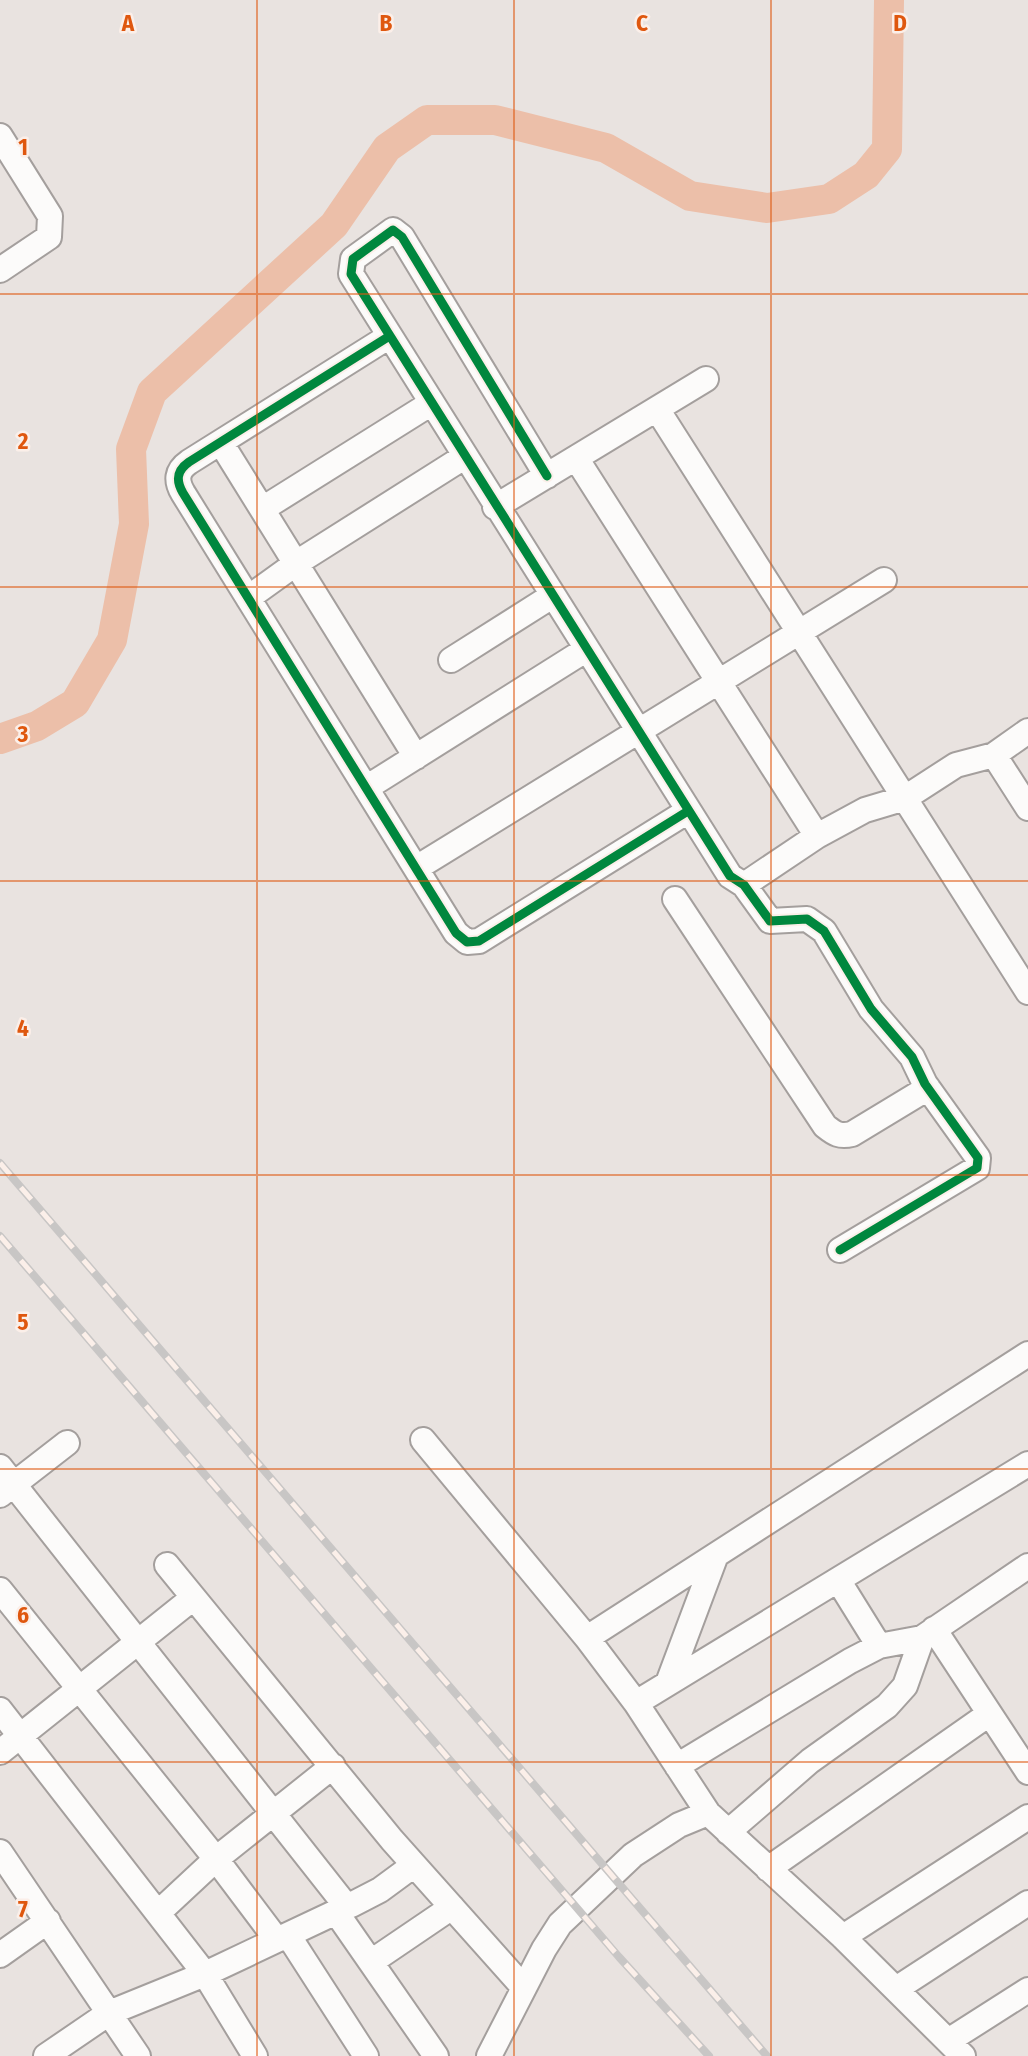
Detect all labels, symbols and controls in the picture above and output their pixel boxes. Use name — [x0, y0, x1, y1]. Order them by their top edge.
text: A — [121, 9, 135, 37]
text: B — [380, 9, 393, 37]
text: C — [636, 9, 648, 37]
text: D — [893, 9, 907, 37]
text: 1 — [18, 133, 28, 161]
text: 2 — [17, 427, 29, 455]
text: 3 — [17, 720, 29, 748]
text: 4 — [17, 1014, 29, 1042]
text: 5 — [17, 1308, 29, 1336]
text: 6 — [17, 1601, 29, 1629]
text: 7 — [18, 1895, 28, 1923]

